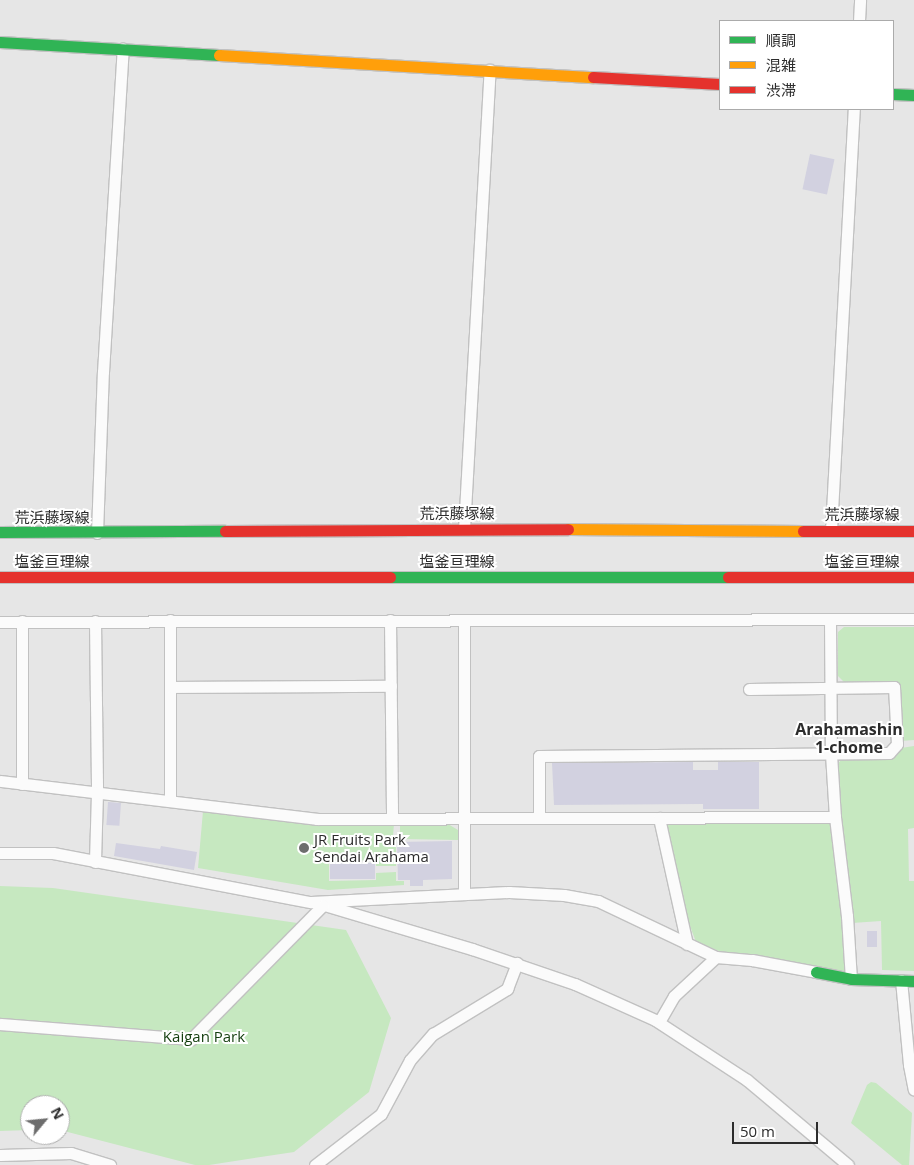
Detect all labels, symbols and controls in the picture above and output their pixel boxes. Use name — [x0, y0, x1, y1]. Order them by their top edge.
legend — [719, 20, 894, 110]
text: 順調 — [766, 30, 796, 50]
text: 混雑 — [766, 55, 796, 75]
text: 渋滞 — [766, 80, 796, 100]
street label: 荒浜藤塚線 — [420, 505, 494, 523]
street label: 荒浜藤塚線 — [825, 506, 899, 524]
street label: 荒浜藤塚線 — [15, 509, 89, 527]
street label: 塩釜亘理線 — [15, 553, 89, 571]
street label: 塩釜亘理線 — [420, 553, 494, 571]
street label: 塩釜亘理線 — [825, 553, 899, 571]
district label: Arahamashin 1-chome — [795, 719, 903, 757]
place label: JR Fruits Park Sendai Arahama — [314, 830, 429, 865]
marker: JR Fruits Park Sendai Arahama — [298, 842, 310, 854]
park label: Kaigan Park — [163, 1028, 245, 1046]
north arrow — [20, 1095, 70, 1145]
text: N — [47, 1104, 69, 1123]
scale bar — [734, 1112, 820, 1144]
text: 50 m — [740, 1121, 775, 1141]

